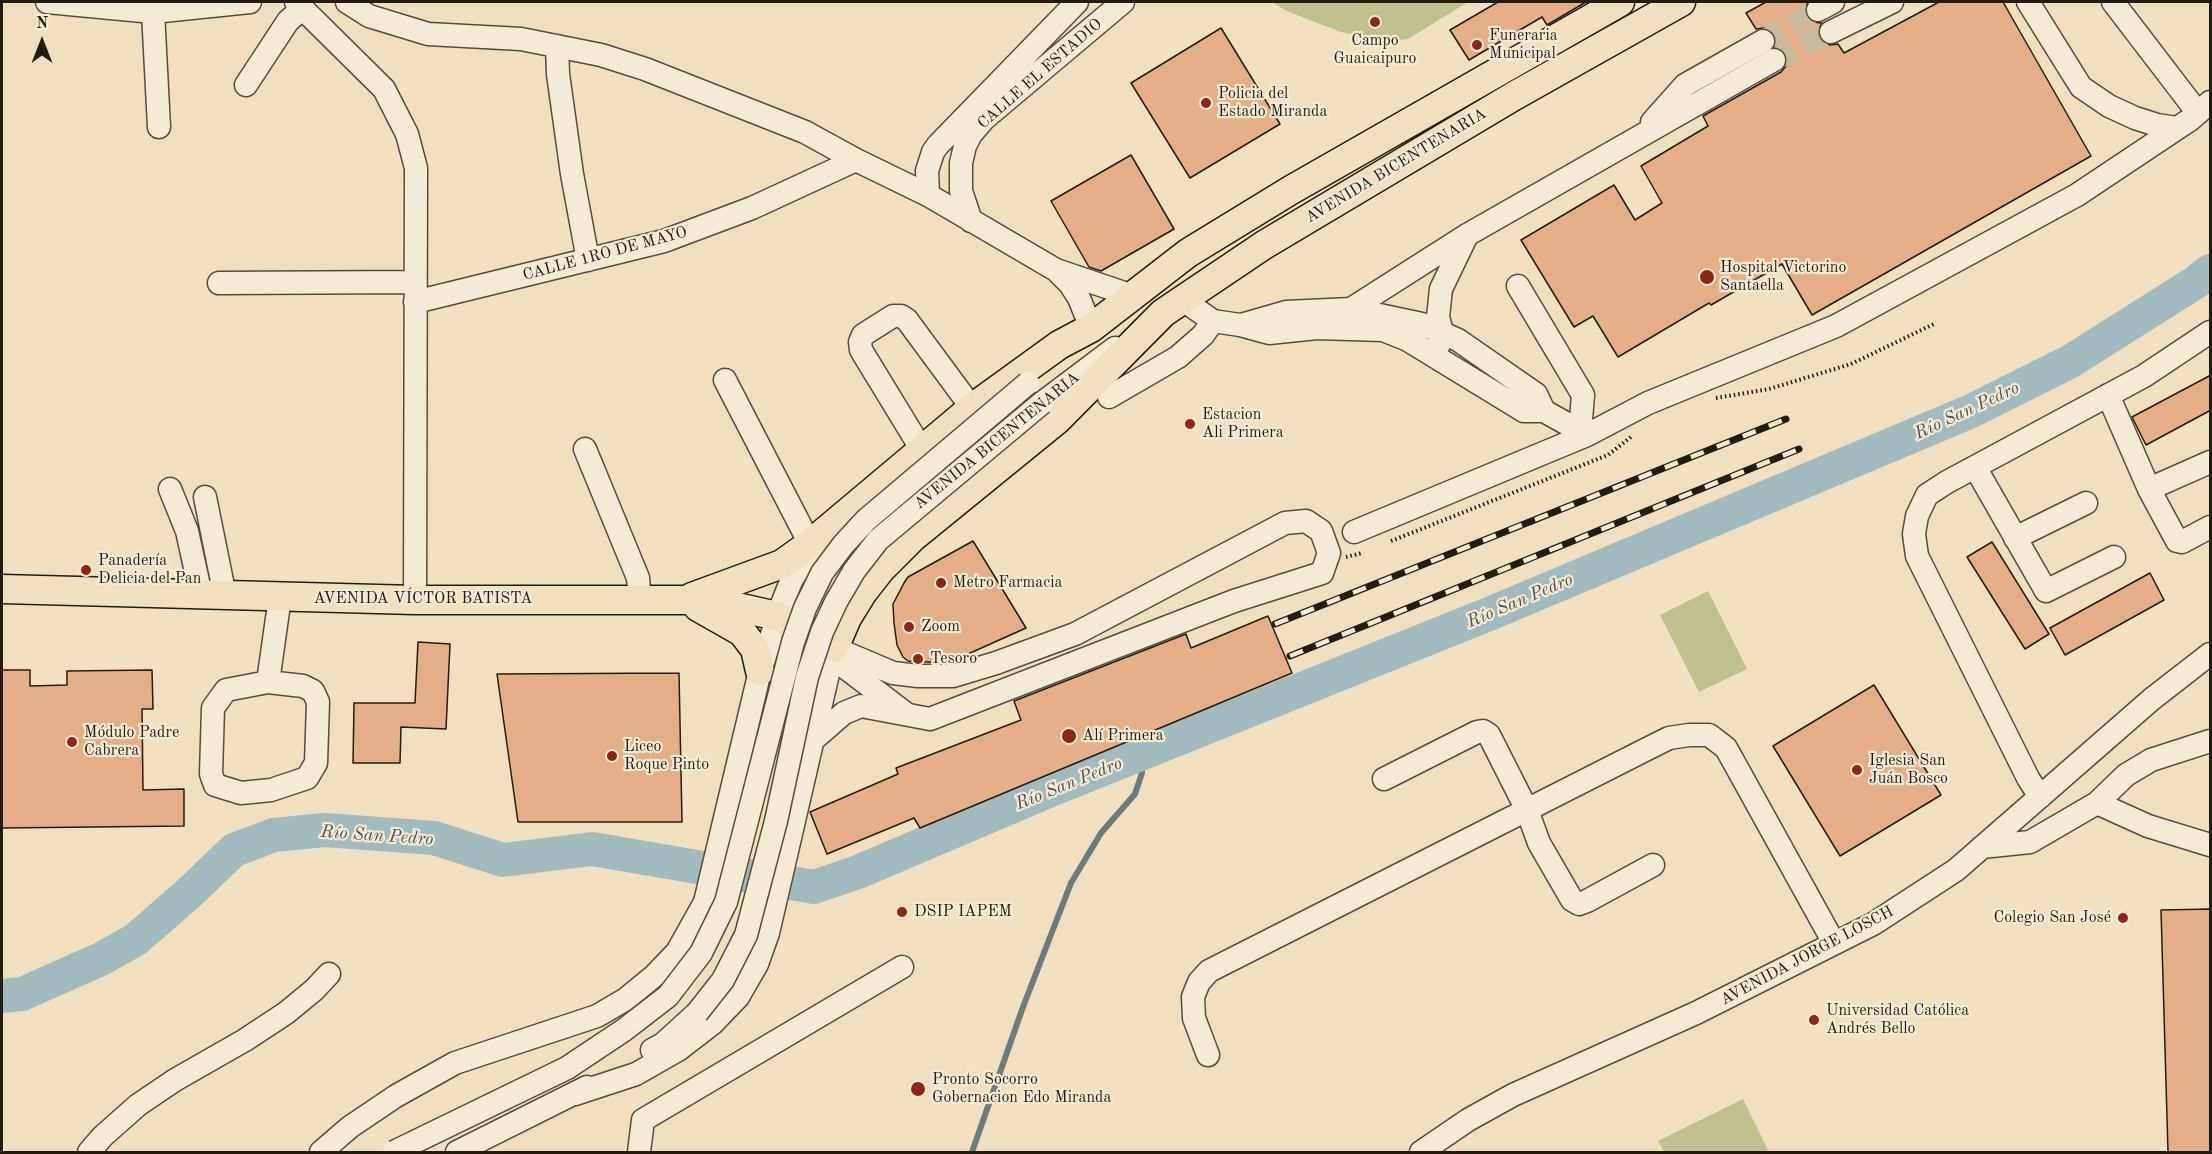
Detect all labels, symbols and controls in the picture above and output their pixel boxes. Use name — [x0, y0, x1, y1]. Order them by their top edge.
north arrow — [12, 12, 72, 72]
street label: CALLE EL ESTADIO — [974, 15, 1106, 133]
marker: Campo Guaicaipuro — [1368, 15, 1382, 29]
text: N — [36, 16, 48, 32]
place label: Funeraria Municipal — [1489, 26, 1558, 64]
place label: Campo Guaicaipuro — [1334, 31, 1416, 69]
marker: Funeraria Municipal — [1470, 38, 1484, 52]
place label: Policia del Estado Miranda — [1218, 84, 1327, 122]
marker: Policia del Estado Miranda — [1199, 96, 1213, 110]
street label: AVENIDA BICENTENARIA — [1302, 104, 1490, 228]
street label: CALLE 1RO DE MAYO — [521, 223, 689, 285]
place label: Hospital Victorino Santaella — [1720, 258, 1846, 296]
marker: Hospital Victorino Santaella — [1698, 268, 1716, 286]
street label: AVENIDA BICENTENARIA — [910, 368, 1084, 514]
water label: Río San Pedro — [1911, 377, 2023, 445]
place label: Estacion Ali Primera — [1202, 405, 1284, 443]
marker: Estacion Ali Primera — [1183, 417, 1197, 431]
place label: Panadería Delicia del Pan — [98, 551, 201, 589]
marker: Panadería Delicia del Pan — [79, 563, 93, 577]
water label: Río San Pedro — [1464, 569, 1576, 633]
place label: Metro Farmacia — [953, 573, 1062, 593]
marker: Metro Farmacia — [934, 576, 948, 590]
street label: AVENIDA VÍCTOR BATISTA — [314, 589, 532, 609]
place label: Zoom — [921, 617, 960, 637]
marker: Zoom — [902, 620, 916, 634]
place label: Tesoro — [930, 649, 977, 669]
marker: Tesoro — [911, 652, 925, 666]
place label: Módulo Padre Cabrera — [84, 723, 179, 761]
place label: Alí Primera — [1082, 726, 1164, 746]
marker: Alí Primera — [1060, 727, 1078, 745]
marker: Módulo Padre Cabrera — [65, 735, 79, 749]
place label: Liceo Roque Pinto — [624, 737, 709, 775]
marker: Liceo Roque Pinto — [605, 749, 619, 763]
place label: Iglesia San Juán Bosco — [1869, 751, 1948, 789]
water label: Río San Pedro — [1012, 753, 1126, 815]
marker: Iglesia San Juán Bosco — [1850, 763, 1864, 777]
water label: Río San Pedro — [320, 821, 434, 851]
place label: DSIP IAPEM — [914, 902, 1012, 922]
street label: AVENIDA JORGE LOSCH — [1717, 902, 1897, 1010]
marker: DSIP IAPEM — [895, 905, 909, 919]
place label: Colegio San José — [1993, 908, 2111, 928]
marker: Colegio San José — [2116, 911, 2130, 925]
place label: Universidad Católica Andrés Bello — [1826, 1001, 1969, 1039]
marker: Universidad Católica Andrés Bello — [1807, 1013, 1821, 1027]
place label: Pronto Socorro Gobernacion Edo Miranda — [932, 1070, 1111, 1108]
marker: Pronto Socorro Gobernacion Edo Miranda — [909, 1080, 927, 1098]

